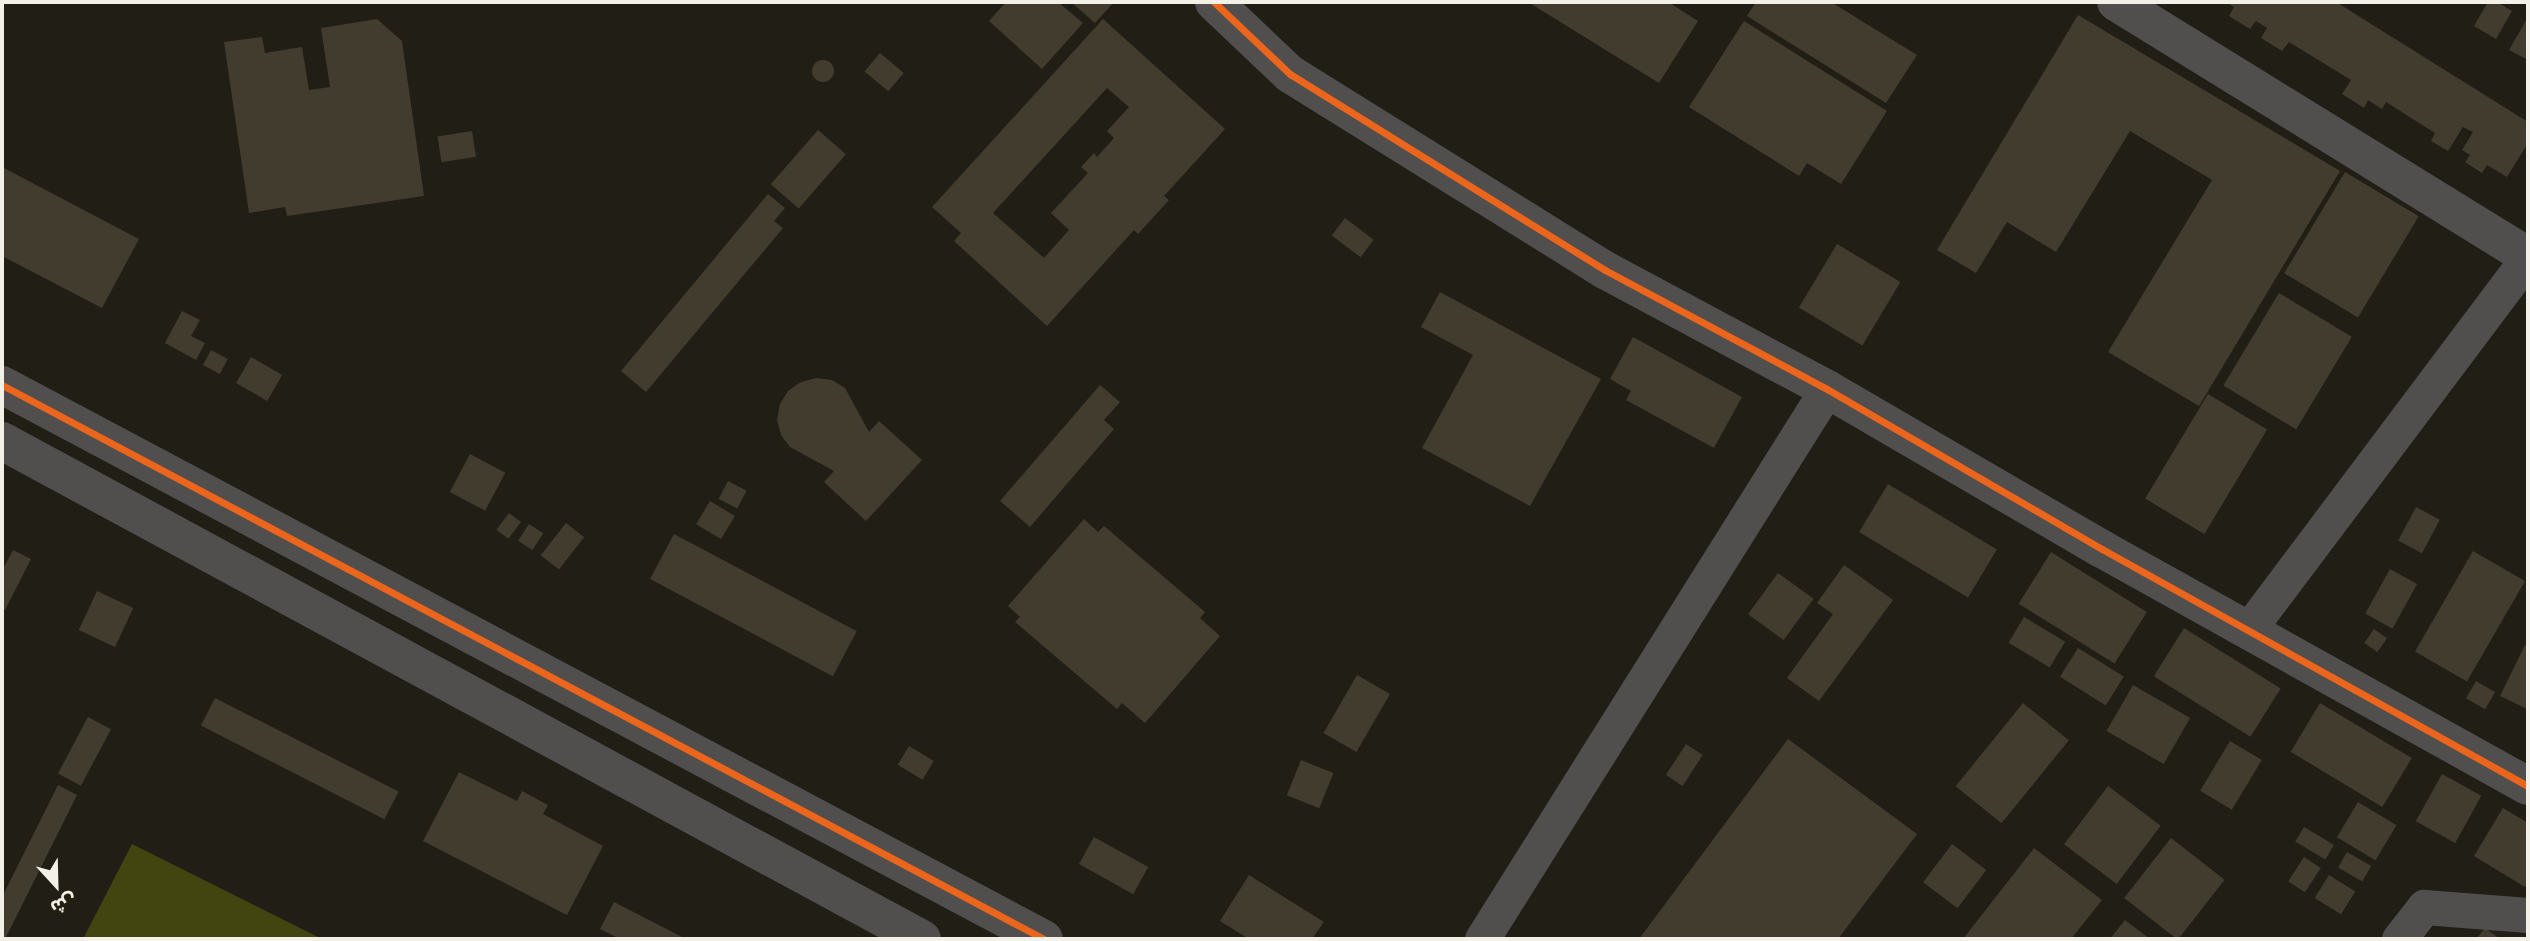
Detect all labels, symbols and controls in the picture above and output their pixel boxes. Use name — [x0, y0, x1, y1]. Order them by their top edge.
north arrow — [21, 850, 91, 920]
text: ش — [48, 889, 80, 920]

